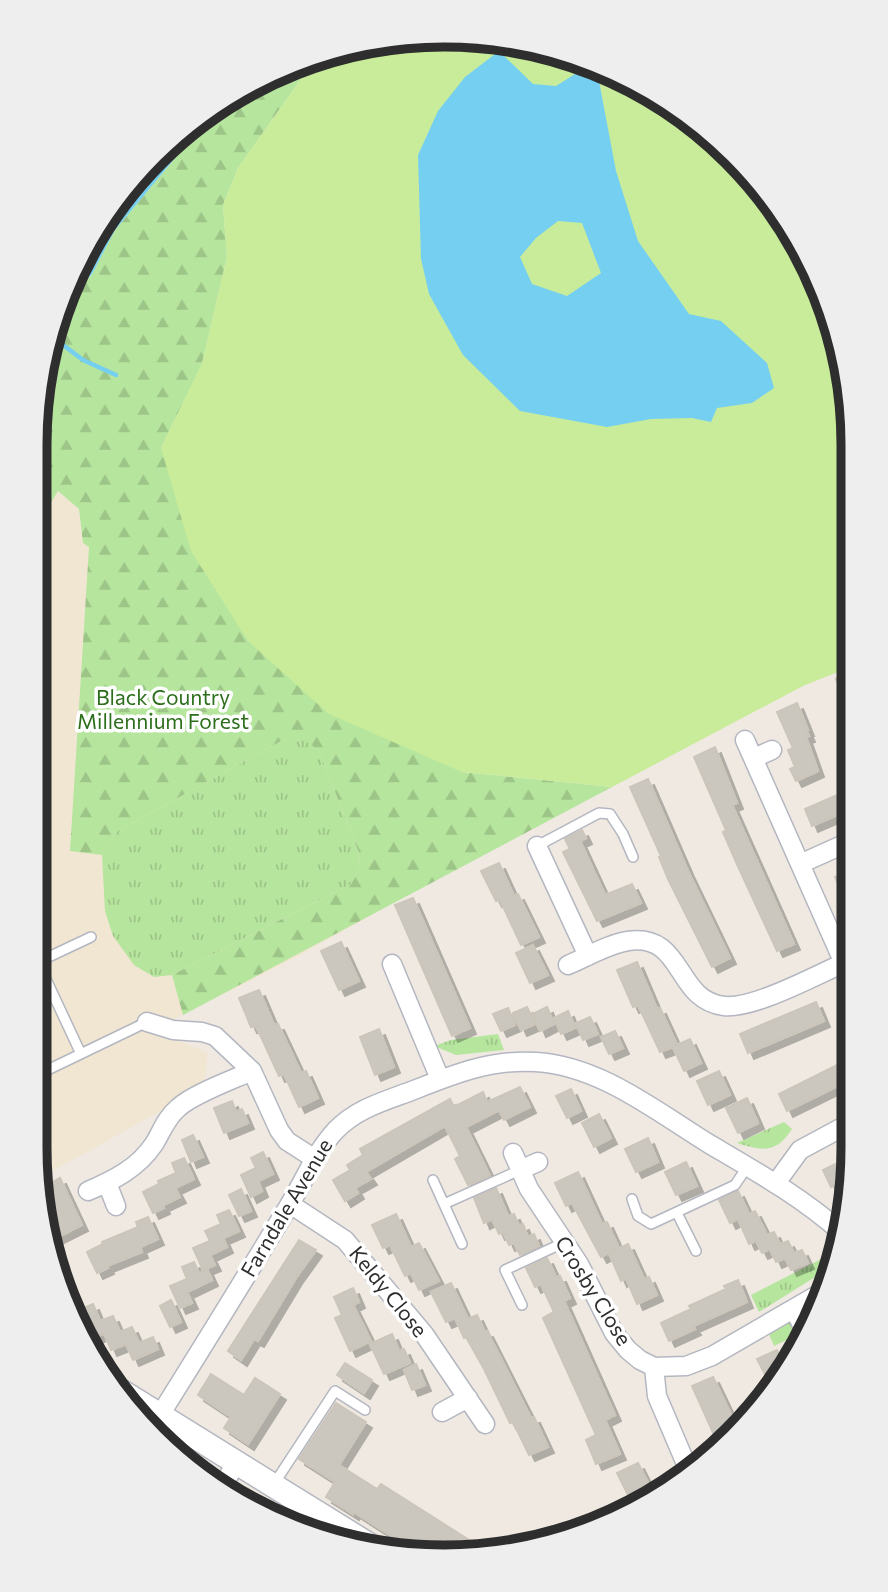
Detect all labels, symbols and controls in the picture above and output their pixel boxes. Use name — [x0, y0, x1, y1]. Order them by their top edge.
park label: Black Country Millennium Forest — [77, 684, 249, 733]
street label: Farndale Avenue — [235, 1134, 337, 1281]
street label: Crosby Close — [551, 1231, 638, 1349]
street label: Keldy Close — [345, 1241, 433, 1341]

